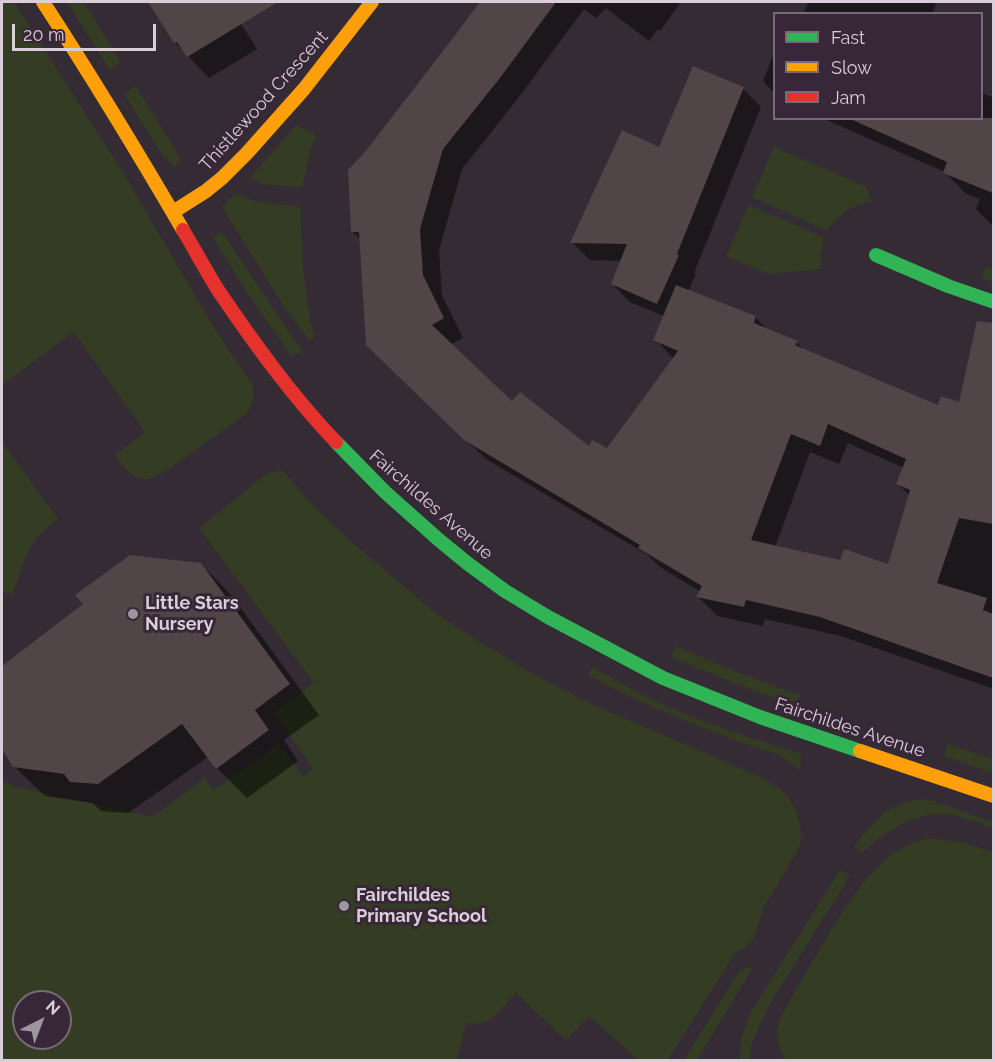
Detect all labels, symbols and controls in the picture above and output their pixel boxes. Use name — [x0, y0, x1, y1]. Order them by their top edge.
scale bar — [15, 12, 159, 50]
legend — [773, 12, 983, 120]
text: 20 m — [23, 24, 65, 45]
street label: Thistlewood Crescent — [195, 26, 333, 176]
text: Fast — [831, 27, 865, 48]
text: Slow — [831, 57, 872, 78]
text: Jam — [831, 87, 866, 108]
street label: Fairchildes Avenue — [365, 445, 497, 565]
place label: Little Stars Nursery — [145, 593, 239, 636]
marker: Little Stars Nursery — [126, 607, 140, 621]
street label: Fairchildes Avenue — [772, 694, 928, 762]
place label: Fairchildes Primary School — [356, 885, 487, 928]
marker: Fairchildes Primary School — [337, 899, 351, 913]
north arrow — [12, 990, 72, 1050]
text: N — [42, 997, 64, 1019]

